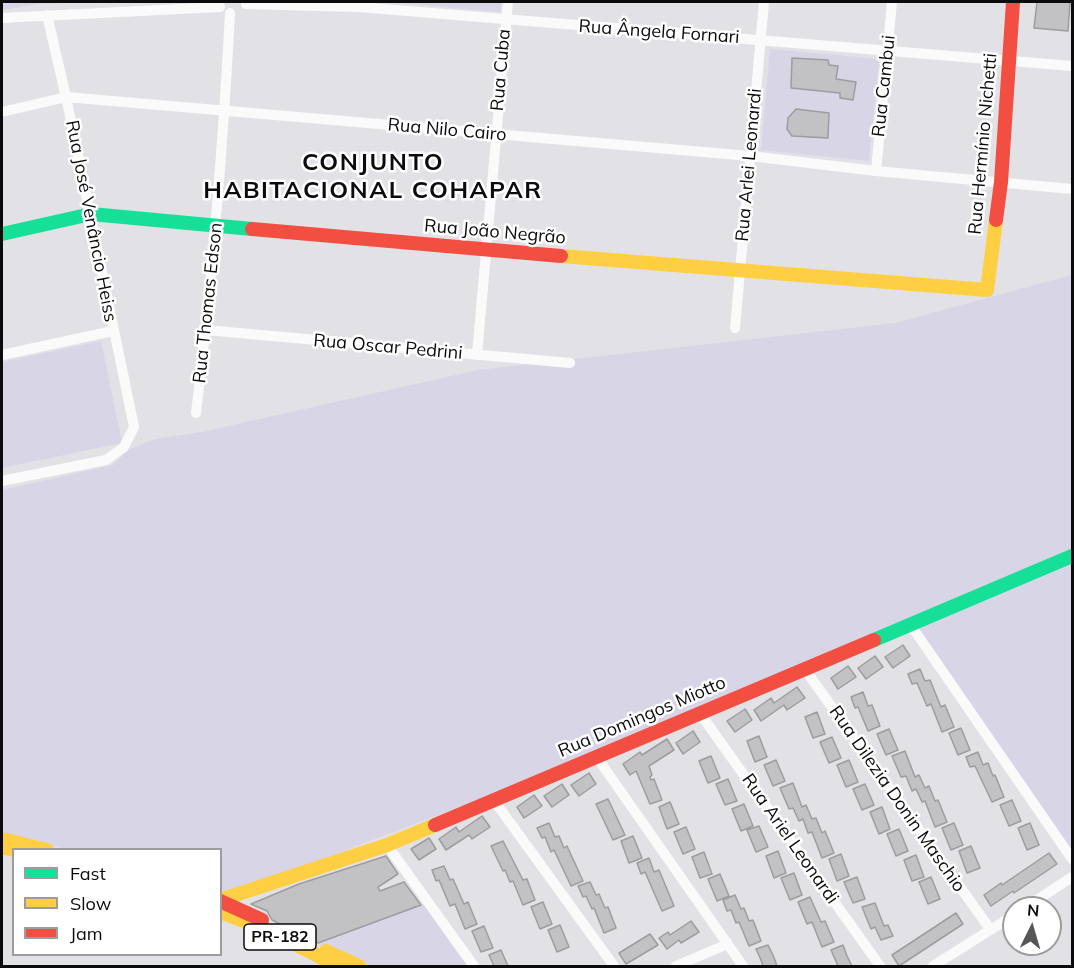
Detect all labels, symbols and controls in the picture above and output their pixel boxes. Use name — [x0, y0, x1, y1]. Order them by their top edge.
street label: Rua Ângela Fornari — [578, 16, 740, 48]
street label: Rua Cuba — [487, 28, 515, 112]
street label: Rua Cambui — [868, 34, 900, 138]
street label: Rua Hermínio Nichetti — [964, 52, 1002, 236]
street label: Rua Arlei Leonardi — [732, 87, 766, 243]
street label: Rua Nilo Cairo — [387, 114, 507, 146]
street label: Rua José Venâncio Heiss — [61, 118, 121, 324]
district label: CONJUNTO HABITACIONAL COHAPAR — [203, 149, 543, 205]
street label: Rua João Negrão — [423, 215, 567, 249]
street label: Rua Thomas Edson — [189, 222, 227, 384]
street label: Rua Oscar Pedrini — [313, 330, 463, 364]
street label: Rua Domingos Miotto — [555, 672, 729, 762]
street label: Rua Dilezia Donin Maschio — [824, 702, 970, 896]
street label: Rua Ariel Leonardi — [737, 770, 843, 908]
legend — [12, 848, 222, 956]
text: Fast — [70, 862, 106, 885]
text: Slow — [70, 892, 111, 915]
north arrow — [1002, 896, 1062, 956]
text: N — [1026, 900, 1040, 921]
text: Jam — [70, 922, 103, 945]
road number: PR-182 — [244, 924, 316, 950]

